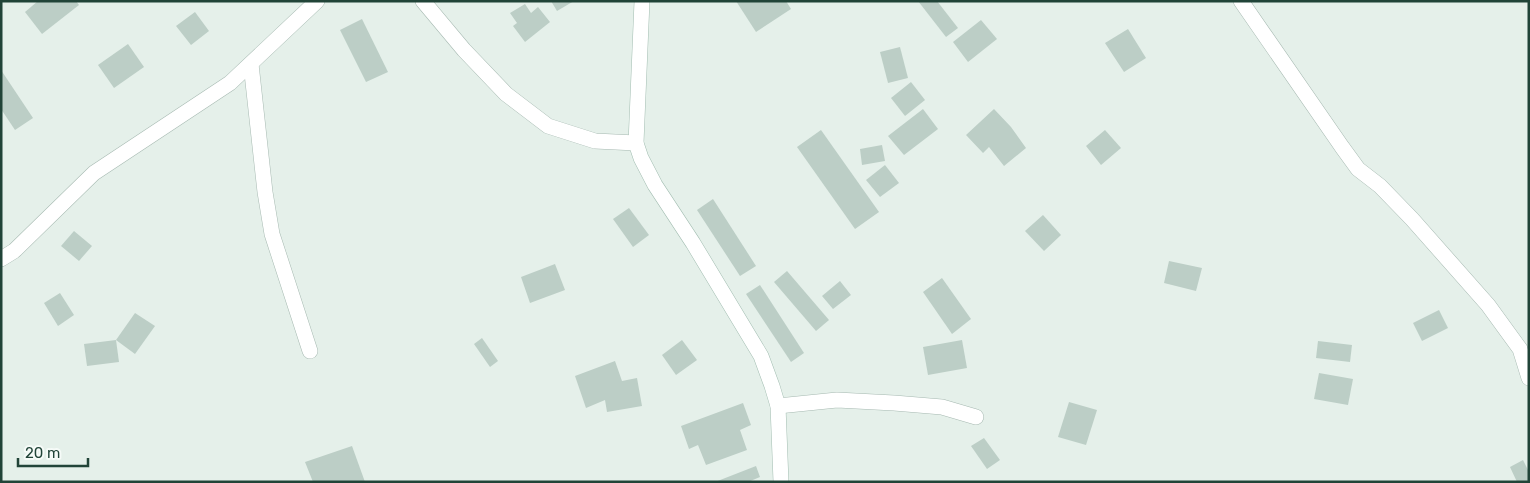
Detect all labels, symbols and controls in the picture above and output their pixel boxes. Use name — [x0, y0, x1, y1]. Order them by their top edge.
scale bar — [18, 436, 88, 468]
text: 20 m — [25, 444, 60, 462]

